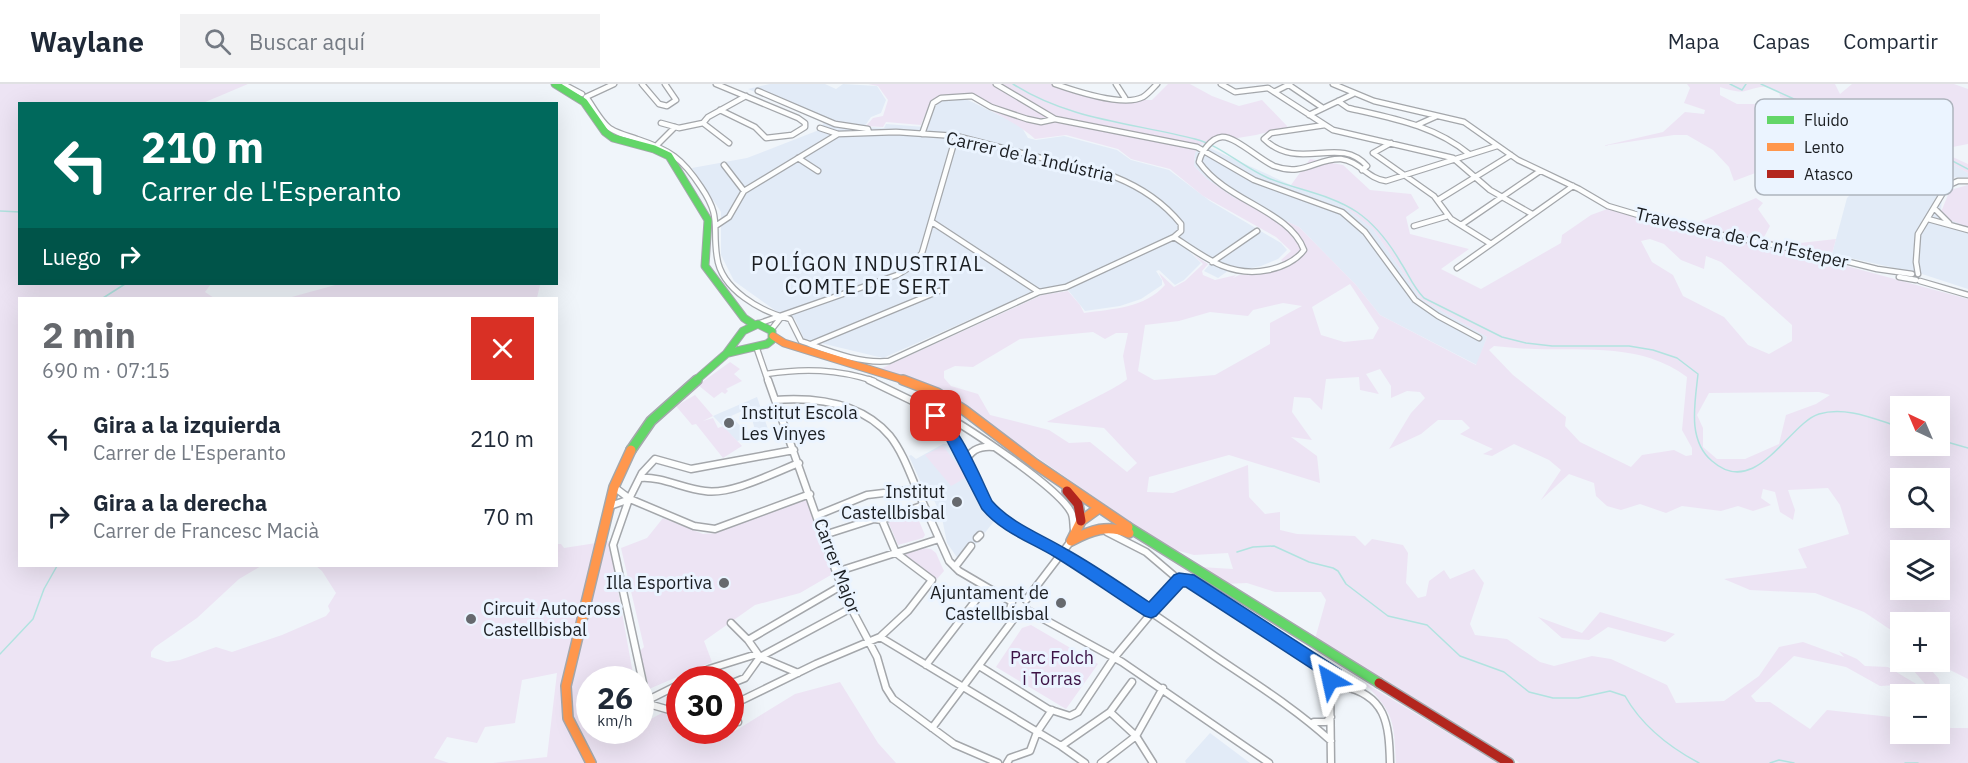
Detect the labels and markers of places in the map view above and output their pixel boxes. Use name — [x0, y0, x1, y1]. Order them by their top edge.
pin — [910, 390, 961, 441]
place label: Institut Escola Les Vinyes — [741, 401, 858, 445]
marker: Institut Escola Les Vinyes — [722, 416, 736, 430]
place label: Institut Castellbisbal — [841, 480, 945, 524]
marker: Institut Castellbisbal — [950, 495, 964, 509]
place label: Illa Esportiva — [606, 571, 712, 594]
marker: Illa Esportiva — [717, 576, 731, 590]
place label: Ajuntament de Castellbisbal — [930, 581, 1049, 625]
marker: Ajuntament de Castellbisbal — [1054, 596, 1068, 610]
place label: Circuit Autocross Castellbisbal — [483, 597, 621, 641]
marker: Circuit Autocross Castellbisbal — [464, 612, 478, 626]

